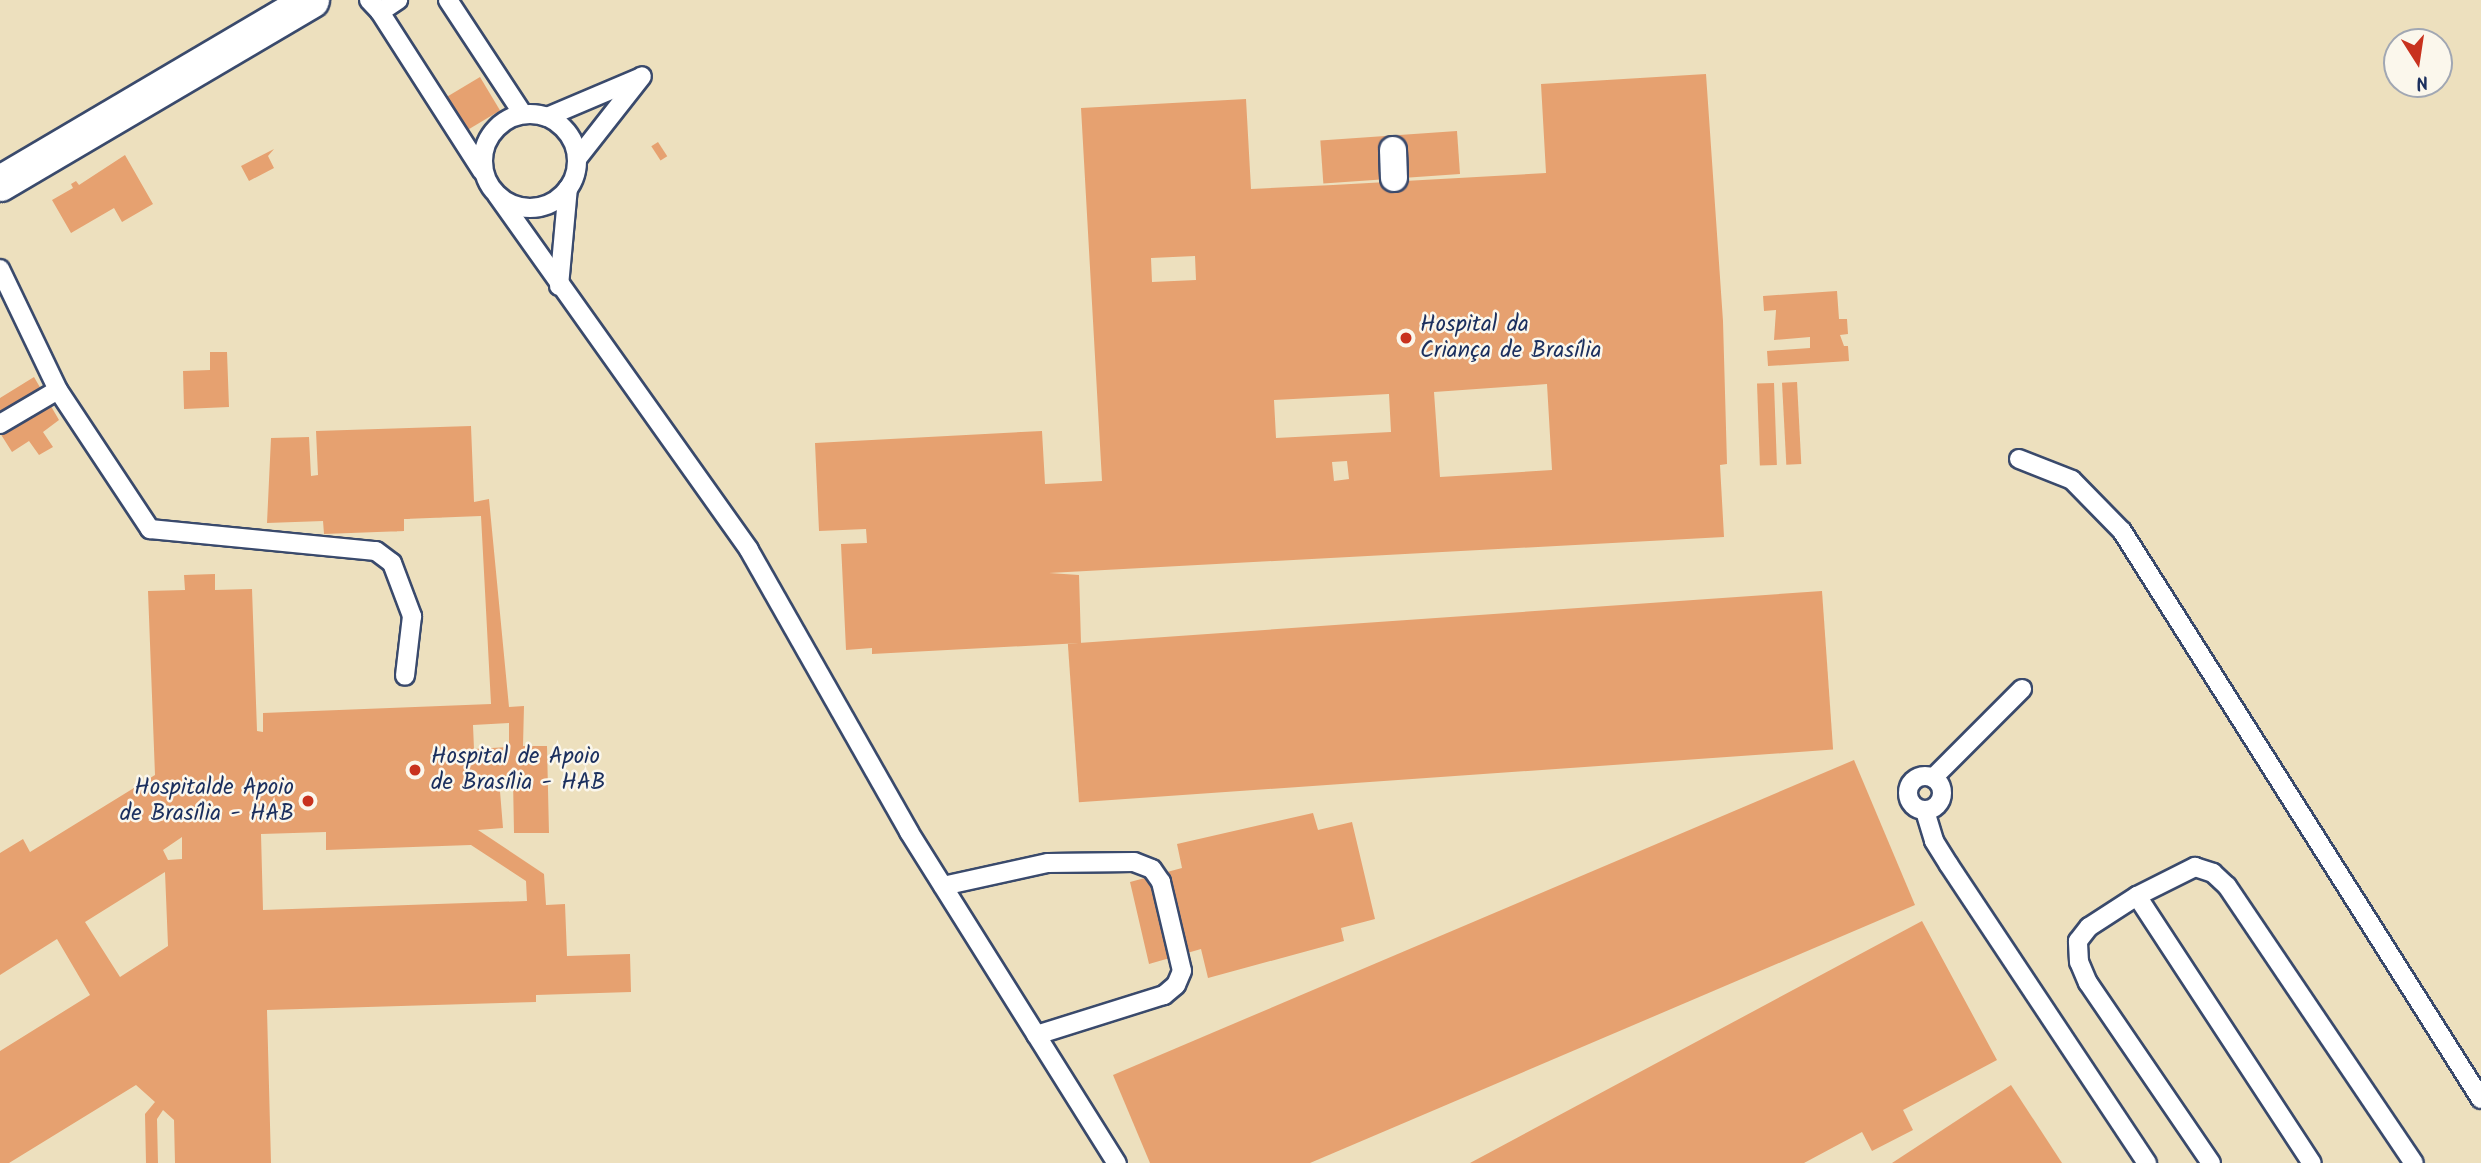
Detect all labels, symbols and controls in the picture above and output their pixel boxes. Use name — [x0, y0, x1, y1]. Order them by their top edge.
north arrow — [2383, 28, 2453, 98]
text: N — [2413, 66, 2431, 98]
place label: Hospital da Criança de Brasília — [1420, 311, 1601, 365]
marker: Hospital da Criança de Brasília — [1398, 330, 1414, 346]
place label: Hospital de Apoio de Brasília - HAB — [431, 743, 605, 797]
marker: Hospital de Apoio de Brasília - HAB — [405, 760, 425, 780]
place label: Hospitalde Apoio de Brasília - HAB — [120, 774, 294, 828]
marker: Hospitalde Apoio de Brasília - HAB — [300, 793, 316, 809]

